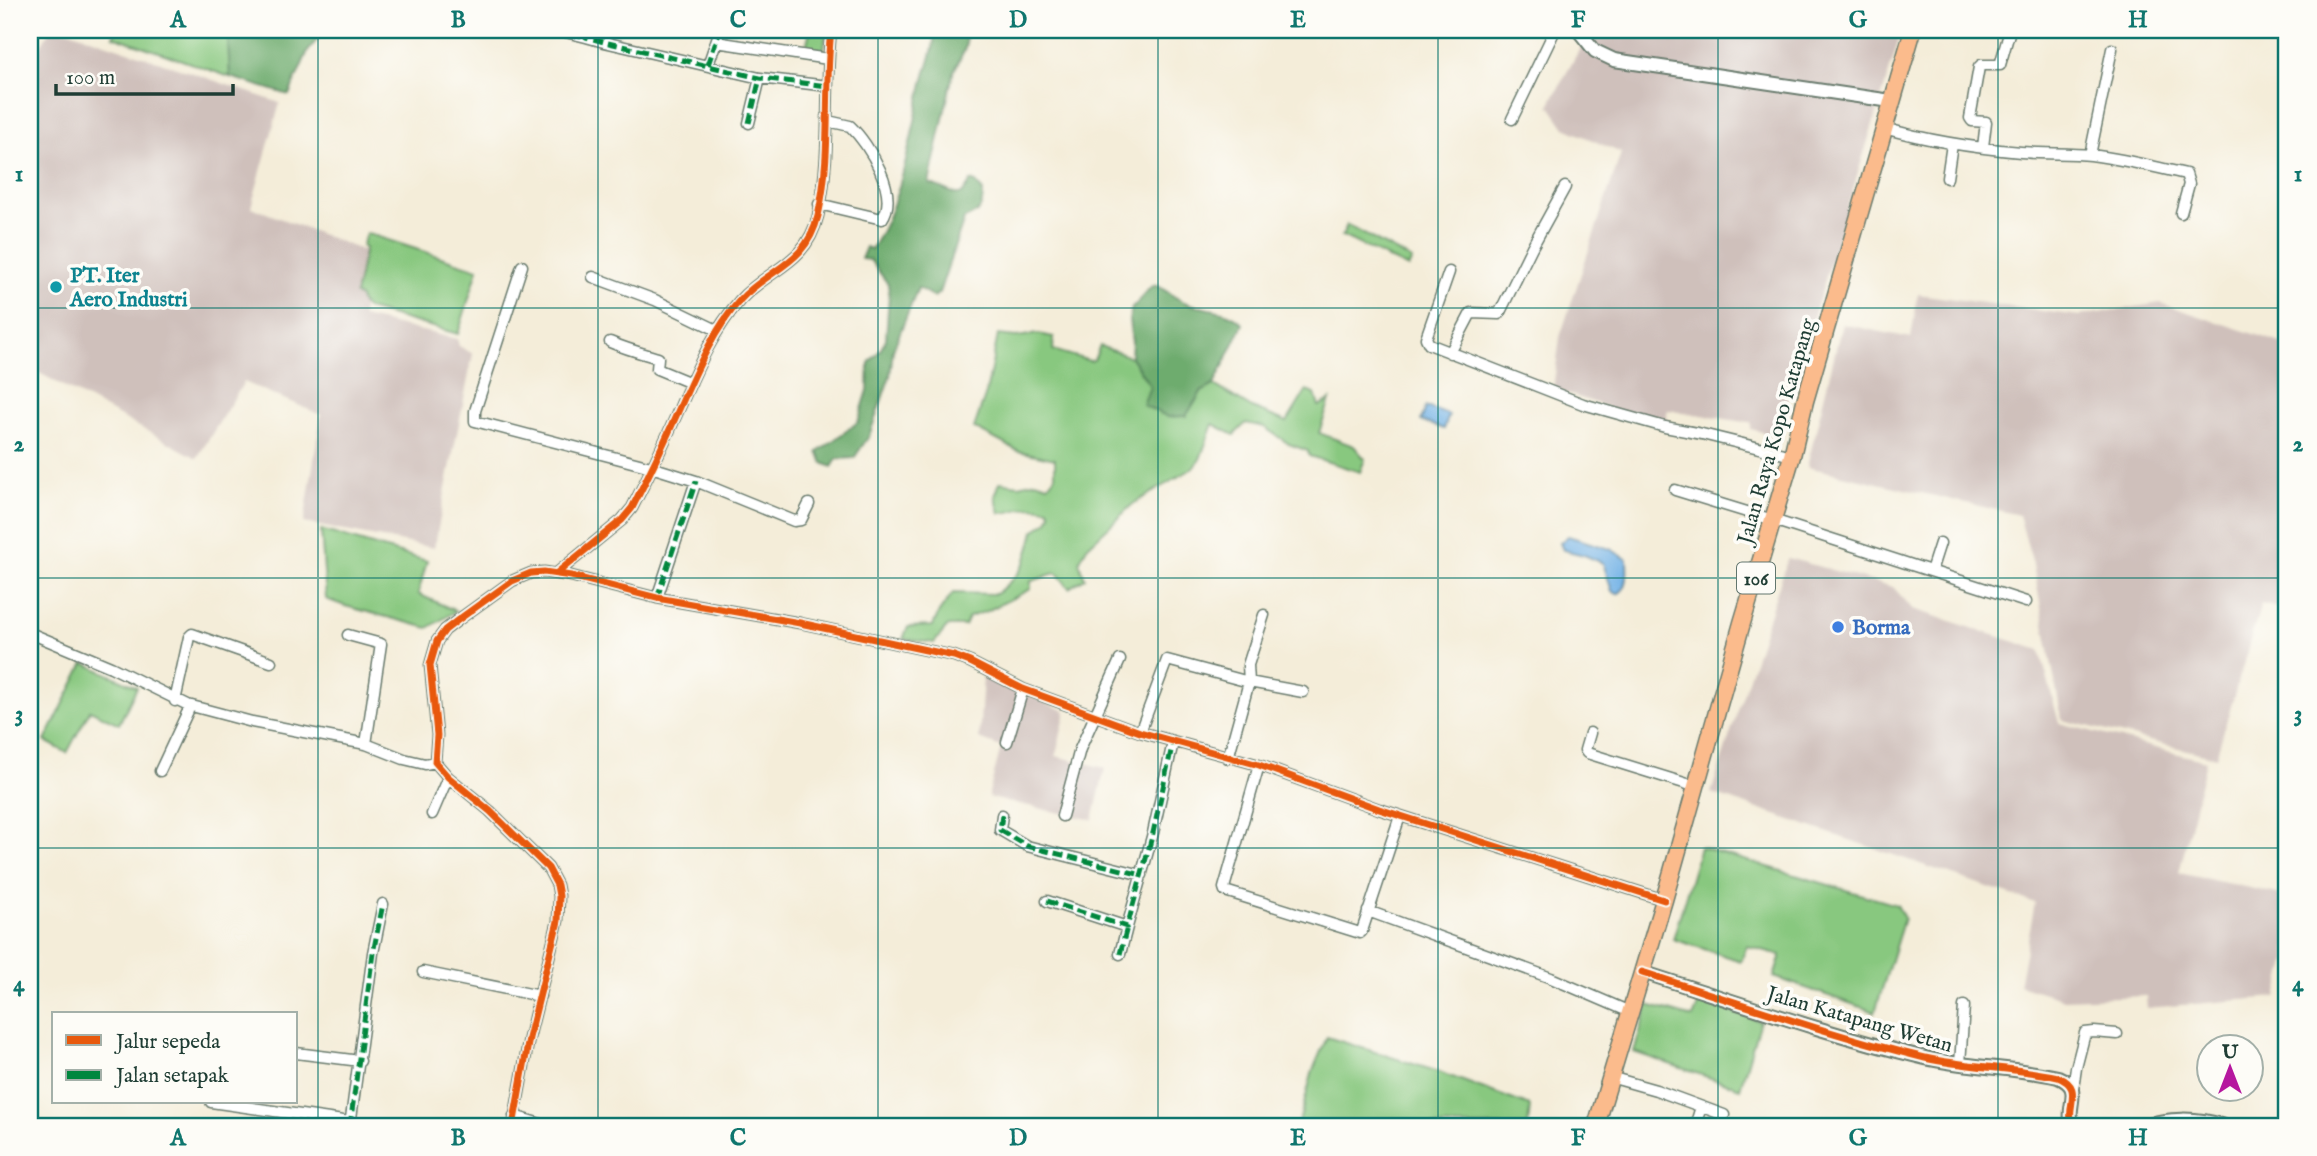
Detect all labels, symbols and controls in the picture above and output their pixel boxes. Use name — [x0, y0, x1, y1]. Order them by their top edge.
text: A — [169, 6, 187, 35]
text: B — [450, 6, 466, 35]
text: C — [730, 6, 747, 35]
text: D — [1009, 6, 1027, 35]
text: E — [1290, 6, 1306, 35]
text: F — [1571, 6, 1586, 35]
text: G — [1849, 6, 1868, 35]
text: H — [2128, 6, 2148, 35]
scale bar — [56, 52, 233, 96]
text: 100 m — [66, 65, 115, 92]
text: 1 — [15, 160, 23, 189]
text: 1 — [2294, 160, 2302, 189]
place label: PT. Iter Aero Industri — [69, 263, 188, 314]
marker: PT. Iter Aero Industri — [48, 279, 64, 295]
street label: Jalan Raya Kopo Katapang — [1732, 315, 1823, 549]
text: 2 — [14, 430, 25, 459]
text: 2 — [2293, 430, 2304, 459]
road number: 106 — [1737, 562, 1775, 594]
place label: Borma — [1852, 615, 1911, 642]
marker: Borma — [1830, 619, 1846, 635]
text: 3 — [15, 700, 23, 729]
text: 3 — [2294, 700, 2302, 729]
text: 4 — [13, 970, 25, 999]
text: 4 — [2292, 970, 2304, 999]
street label: Jalan Katapang Wetan — [1762, 980, 1956, 1060]
legend — [52, 1012, 298, 1104]
text: Jalur sepeda — [114, 1029, 221, 1056]
north arrow — [2194, 1034, 2264, 1104]
text: U — [2221, 1041, 2239, 1065]
text: Jalan setapak — [114, 1063, 229, 1090]
text: A — [169, 1124, 187, 1153]
text: B — [450, 1124, 466, 1153]
text: C — [730, 1124, 747, 1153]
text: D — [1009, 1124, 1027, 1153]
text: E — [1290, 1124, 1306, 1153]
text: F — [1571, 1124, 1586, 1153]
text: G — [1849, 1124, 1868, 1153]
text: H — [2128, 1124, 2148, 1153]

